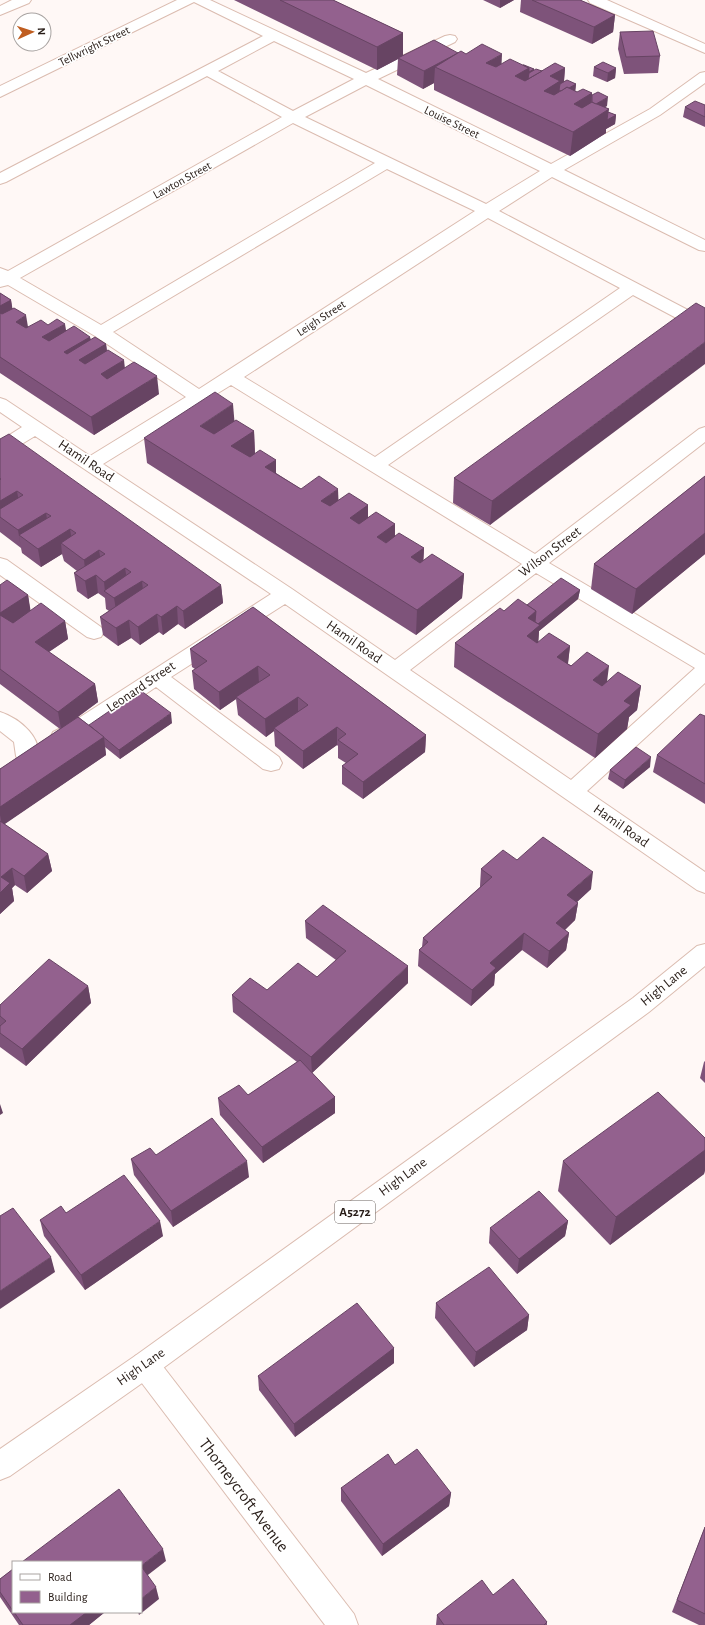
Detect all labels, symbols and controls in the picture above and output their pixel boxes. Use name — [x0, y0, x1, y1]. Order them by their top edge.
north arrow — [12, 12, 52, 52]
street label: Tellwright Street — [57, 24, 132, 68]
text: N — [36, 27, 47, 36]
street label: Louise Street — [422, 103, 482, 141]
street label: Lawton Street — [151, 159, 213, 201]
street label: Leigh Street — [294, 298, 348, 338]
street label: Hamil Road — [56, 437, 116, 485]
street label: Wilson Street — [516, 524, 584, 580]
street label: Hamil Road — [324, 618, 384, 666]
street label: Leonard Street — [104, 659, 178, 715]
street label: Hamil Road — [591, 802, 651, 850]
street label: High Lane — [638, 963, 690, 1009]
street label: High Lane — [377, 1155, 429, 1199]
road number: A5272 — [335, 1201, 375, 1223]
street label: High Lane — [114, 1345, 168, 1389]
street label: Thorneycroft Avenue — [195, 1435, 292, 1556]
legend — [12, 1561, 142, 1613]
text: Road — [48, 1571, 72, 1583]
text: Building — [48, 1591, 88, 1603]

